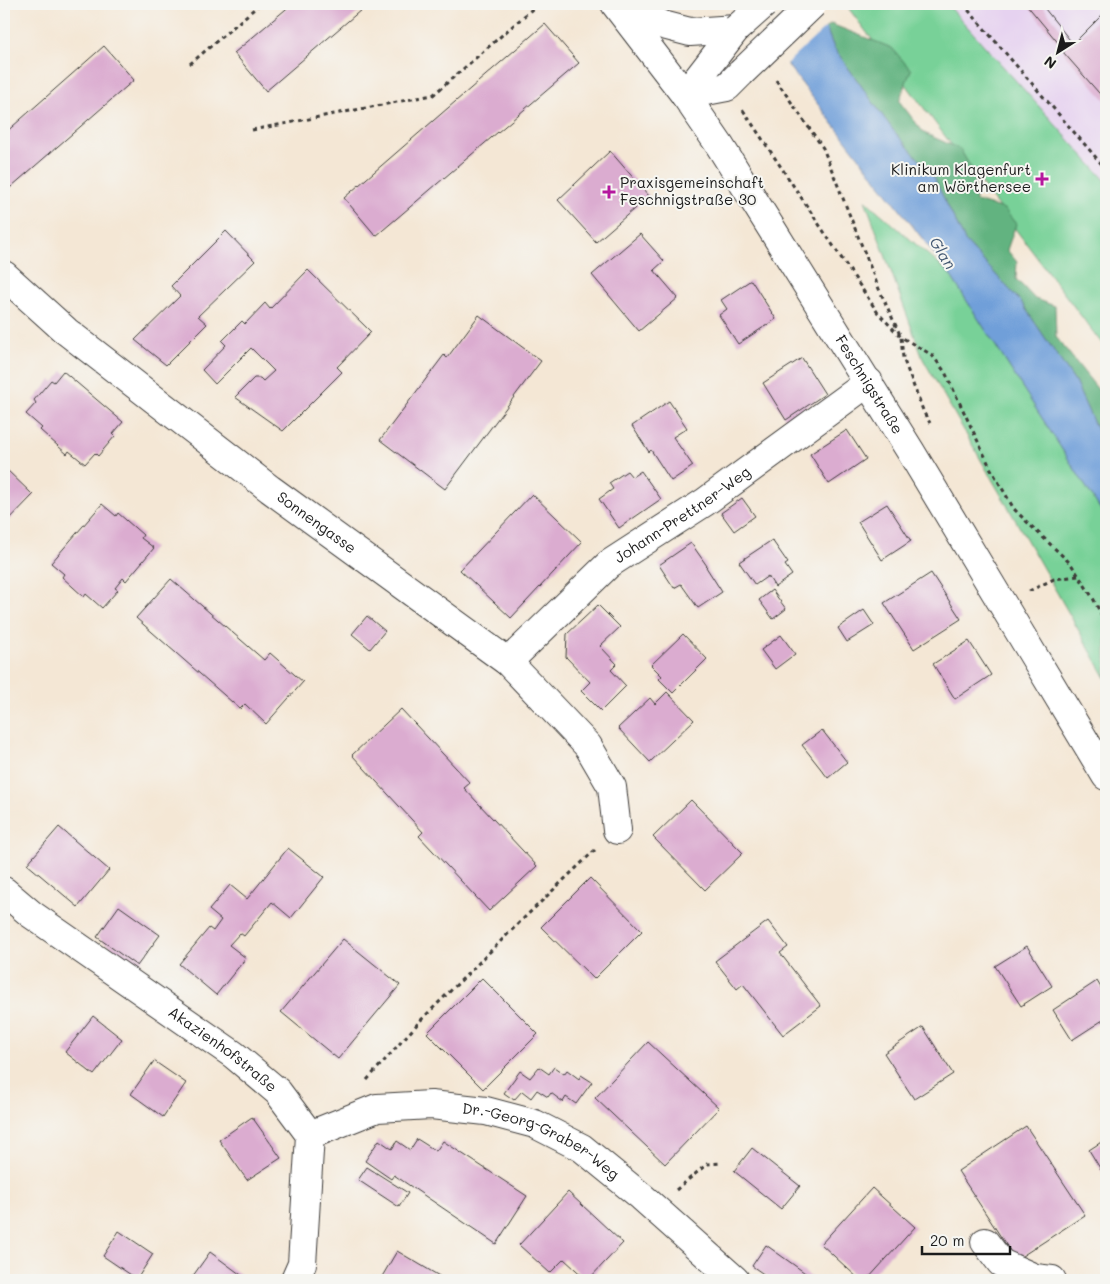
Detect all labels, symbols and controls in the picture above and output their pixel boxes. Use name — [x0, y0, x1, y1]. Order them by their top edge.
north arrow — [1032, 28, 1082, 78]
text: N — [1040, 52, 1060, 74]
place label: Klinikum Klagenfurt am Wörthersee — [891, 159, 1031, 196]
place label: Praxisgemeinschaft Feschnigstraße 30 — [620, 172, 764, 209]
marker: Klinikum Klagenfurt am Wörthersee — [1035, 172, 1049, 186]
marker: Praxisgemeinschaft Feschnigstraße 30 — [602, 185, 616, 199]
water label: Glan — [925, 232, 962, 273]
street label: Feschnigstraße — [831, 331, 908, 438]
street label: Johann-Prettner-Weg — [610, 461, 754, 567]
street label: Sonnengasse — [273, 486, 361, 558]
street label: Akazienhofstraße — [165, 1001, 282, 1096]
street label: Dr.-Georg-Graber-Weg — [461, 1097, 624, 1184]
scale bar — [922, 1224, 1010, 1256]
text: 20 m — [930, 1230, 964, 1250]

